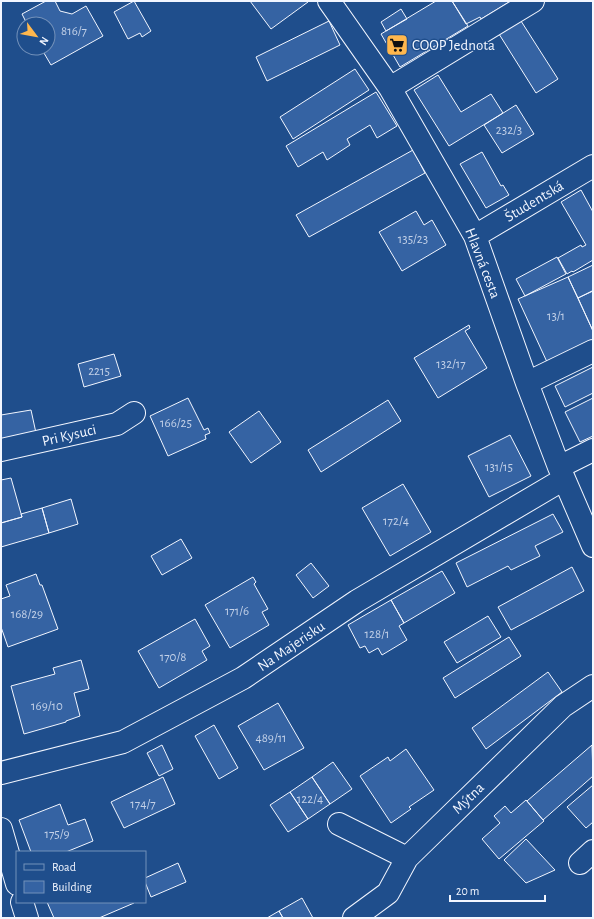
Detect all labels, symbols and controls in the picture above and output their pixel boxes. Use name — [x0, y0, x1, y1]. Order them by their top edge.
north arrow — [16, 16, 56, 56]
house number: 816/7 — [61, 25, 88, 38]
supermarket icon: COOP Jednota — [384, 32, 410, 58]
text: N — [37, 35, 51, 47]
place label: COOP Jednota — [412, 38, 495, 53]
house number: 232/3 — [496, 124, 522, 137]
street label: Študentská — [502, 177, 566, 225]
street label: Hlavná cesta — [462, 226, 503, 301]
house number: 135/23 — [398, 233, 428, 246]
house number: 13/1 — [547, 310, 565, 323]
house number: 132/17 — [436, 358, 466, 371]
house number: 2215 — [88, 365, 110, 378]
house number: 166/25 — [160, 417, 192, 430]
street label: Pri Kysuci — [40, 422, 98, 449]
house number: 131/15 — [485, 461, 513, 474]
house number: 172/4 — [383, 515, 409, 528]
house number: 171/6 — [225, 605, 249, 618]
house number: 168/29 — [11, 608, 43, 621]
street label: Na Majerisku — [255, 618, 328, 674]
house number: 128/1 — [365, 628, 389, 641]
house number: 170/8 — [160, 651, 186, 664]
house number: 169/10 — [31, 700, 63, 713]
house number: 489/11 — [255, 732, 287, 745]
street label: Mýtna — [450, 780, 487, 817]
house number: 122/4 — [297, 793, 323, 806]
house number: 174/7 — [130, 798, 156, 811]
house number: 175/9 — [44, 828, 70, 841]
legend — [16, 851, 146, 903]
text: Road — [52, 861, 76, 873]
scale bar — [450, 877, 545, 903]
text: Building — [52, 881, 92, 893]
text: 20 m — [456, 885, 479, 897]

